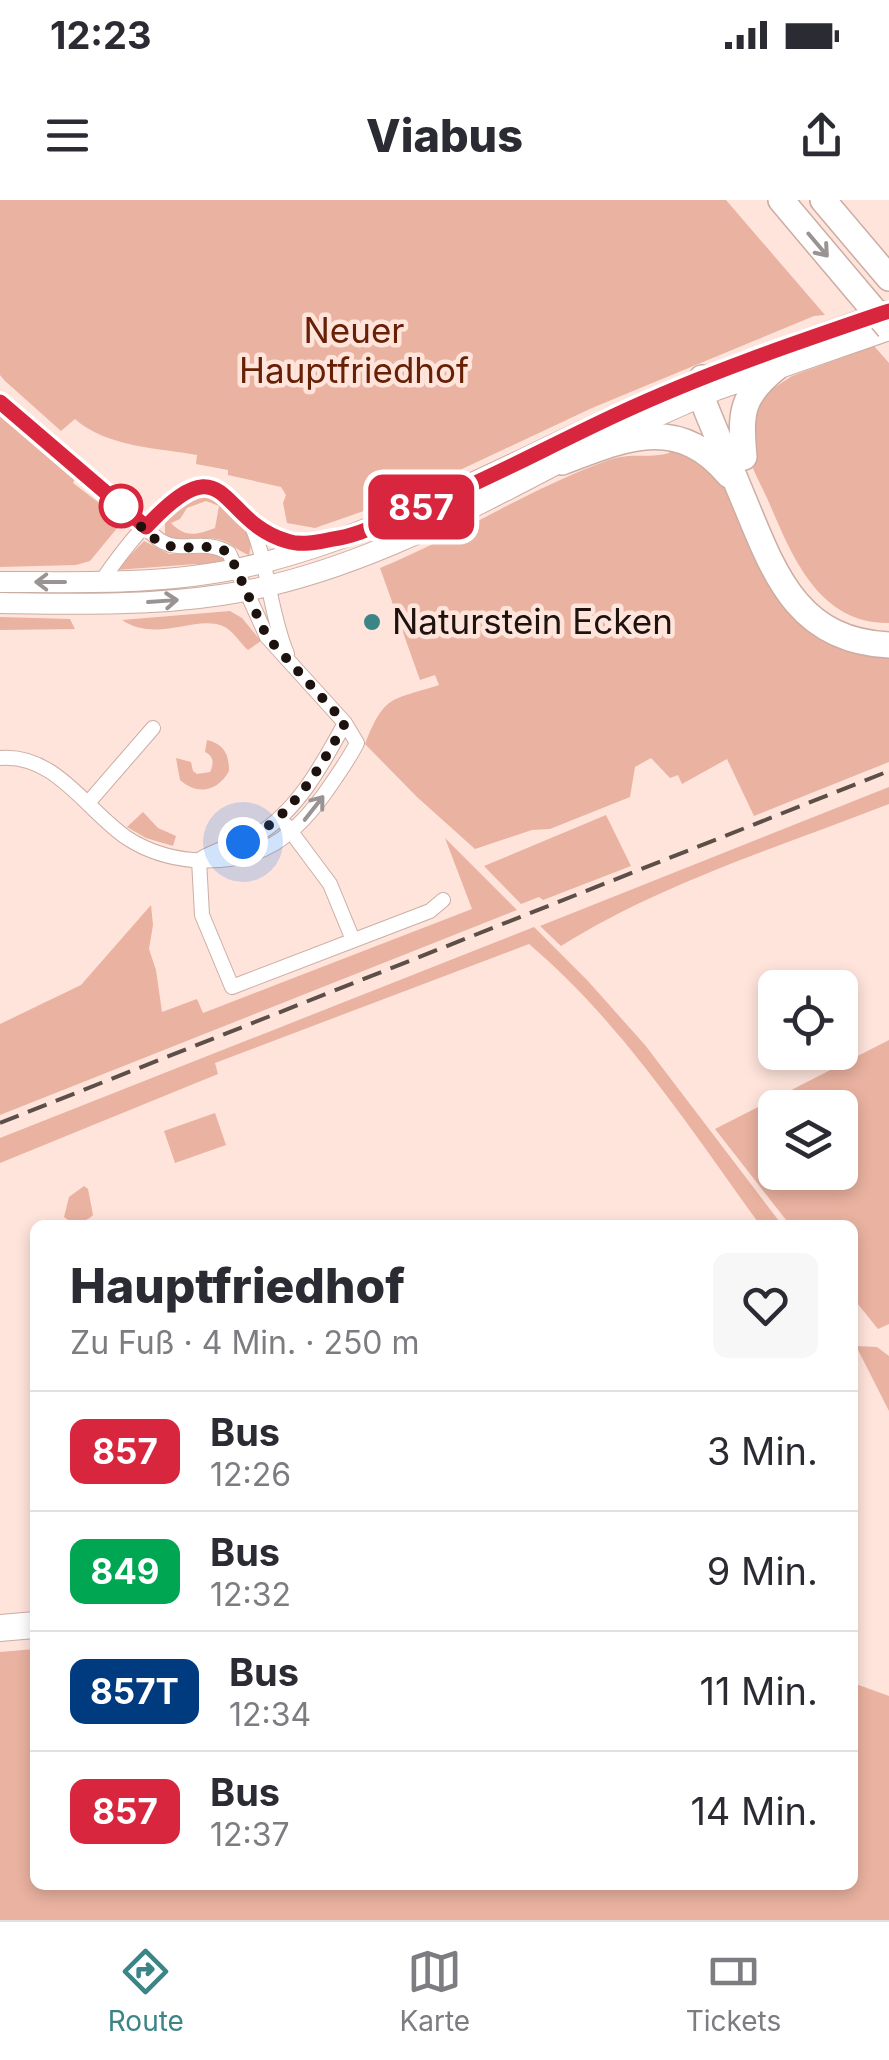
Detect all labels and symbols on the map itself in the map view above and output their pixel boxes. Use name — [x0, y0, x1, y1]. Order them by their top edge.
one-way arrow — [807, 231, 829, 257]
park label: Neuer Hauptfriedhof — [239, 309, 469, 391]
line badge: 857 — [364, 474, 478, 540]
unlabelled marker — [100, 485, 142, 527]
one-way arrow — [35, 572, 68, 592]
one-way arrow — [147, 591, 179, 610]
place label: Naturstein Ecken — [392, 600, 673, 642]
marker: Naturstein Ecken — [361, 611, 383, 633]
one-way arrow — [302, 796, 324, 822]
your location — [218, 817, 268, 867]

